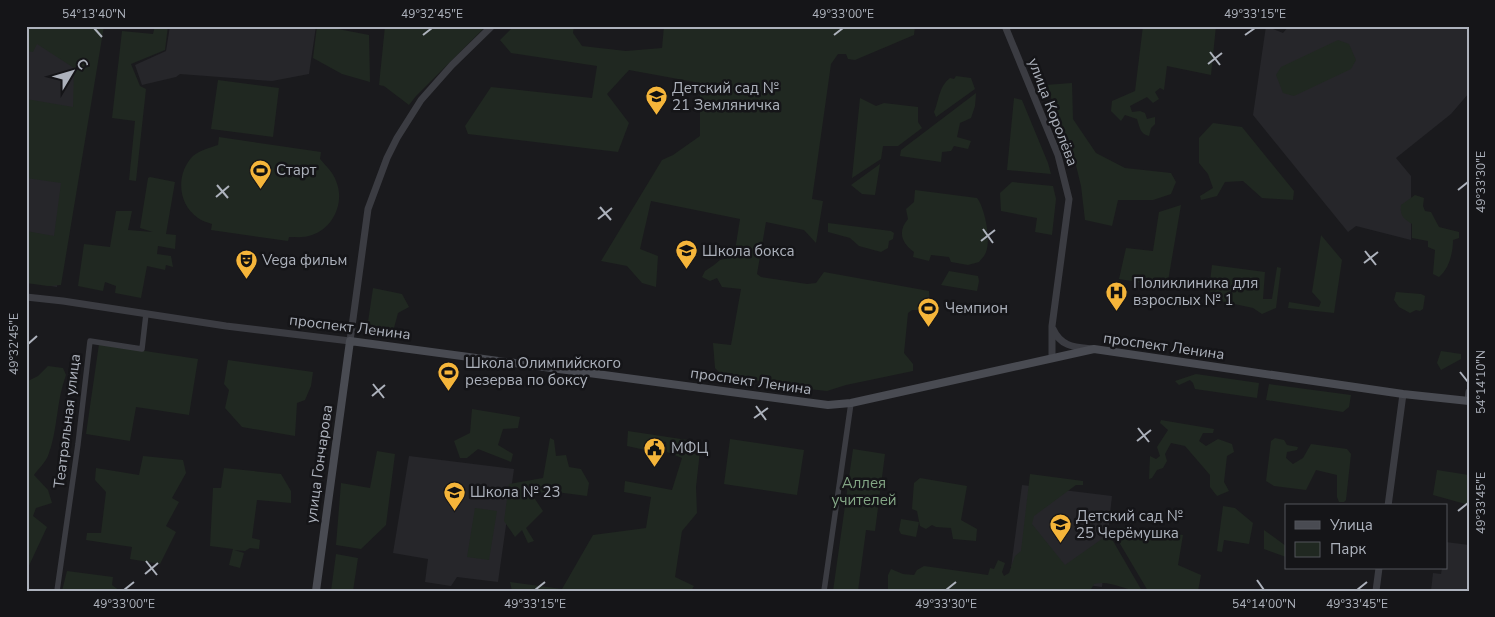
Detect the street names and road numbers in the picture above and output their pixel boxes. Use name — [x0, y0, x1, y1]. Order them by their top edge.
street label: улица Королёва — [1023, 55, 1083, 169]
street label: проспект Ленина — [288, 310, 412, 344]
street label: проспект Ленина — [1102, 328, 1226, 364]
street label: Театральная улица — [49, 353, 85, 489]
street label: проспект Ленина — [689, 363, 813, 399]
street label: улица Гончарова — [301, 404, 337, 524]

